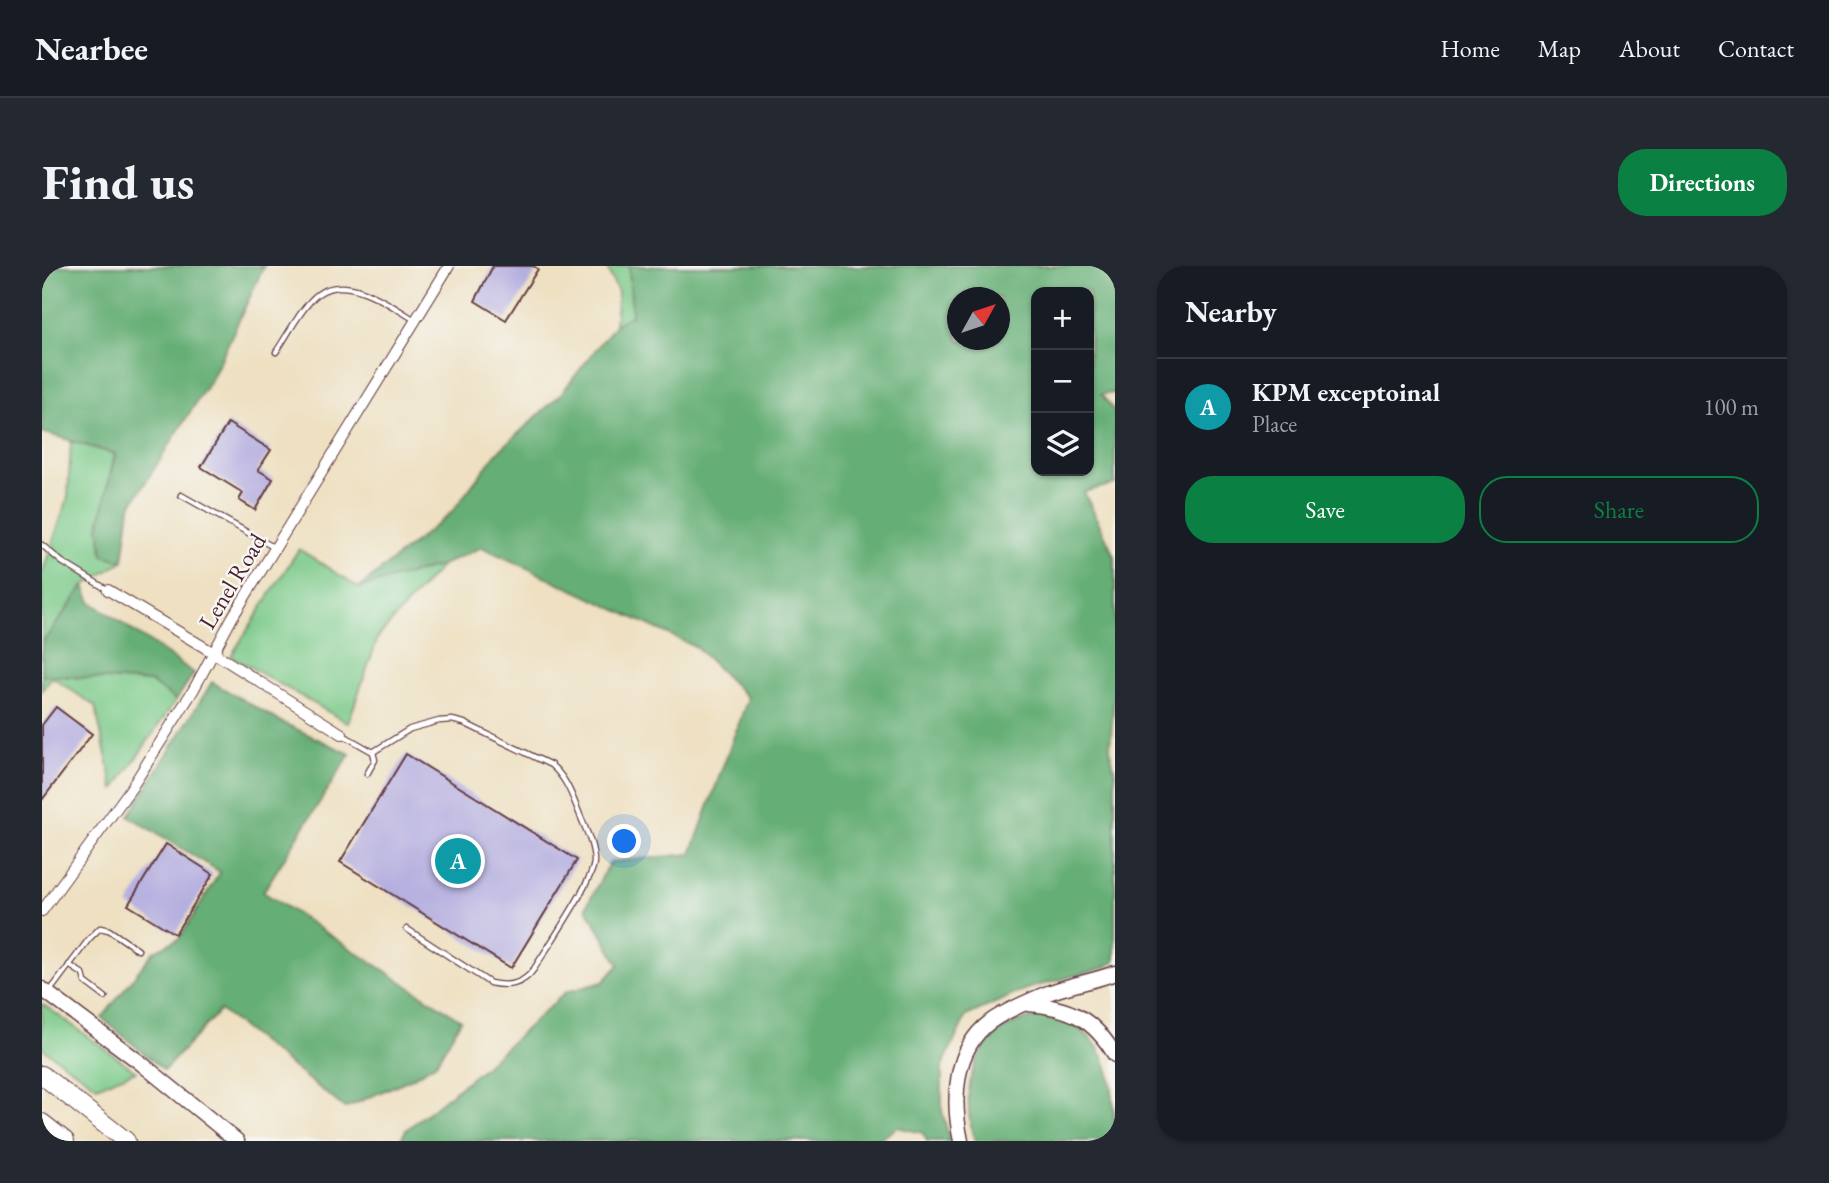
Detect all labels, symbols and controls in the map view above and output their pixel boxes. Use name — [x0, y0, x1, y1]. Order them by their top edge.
text: Nearbee — [35, 27, 148, 70]
text: Home — [1440, 33, 1500, 64]
text: Map — [1538, 33, 1581, 64]
text: About — [1619, 33, 1680, 64]
text: Contact — [1718, 33, 1794, 64]
button: Directions — [1618, 149, 1787, 216]
text: Find us — [42, 150, 194, 214]
north arrow — [947, 287, 1010, 350]
map controls — [1031, 287, 1094, 476]
button: + — [1031, 287, 1094, 350]
text: Nearby — [1185, 292, 1277, 331]
button: − — [1031, 350, 1094, 413]
text: KPM exceptoinal — [1252, 375, 1440, 409]
text: A — [1200, 392, 1216, 422]
text: 100 m — [1703, 392, 1759, 422]
text: Place — [1252, 409, 1297, 439]
button: layers — [1031, 413, 1094, 476]
button: Save — [1185, 476, 1465, 543]
button: Share — [1479, 476, 1759, 543]
street label: Lenel Road — [191, 527, 273, 635]
your location — [607, 824, 641, 858]
pin: A — [435, 835, 481, 887]

